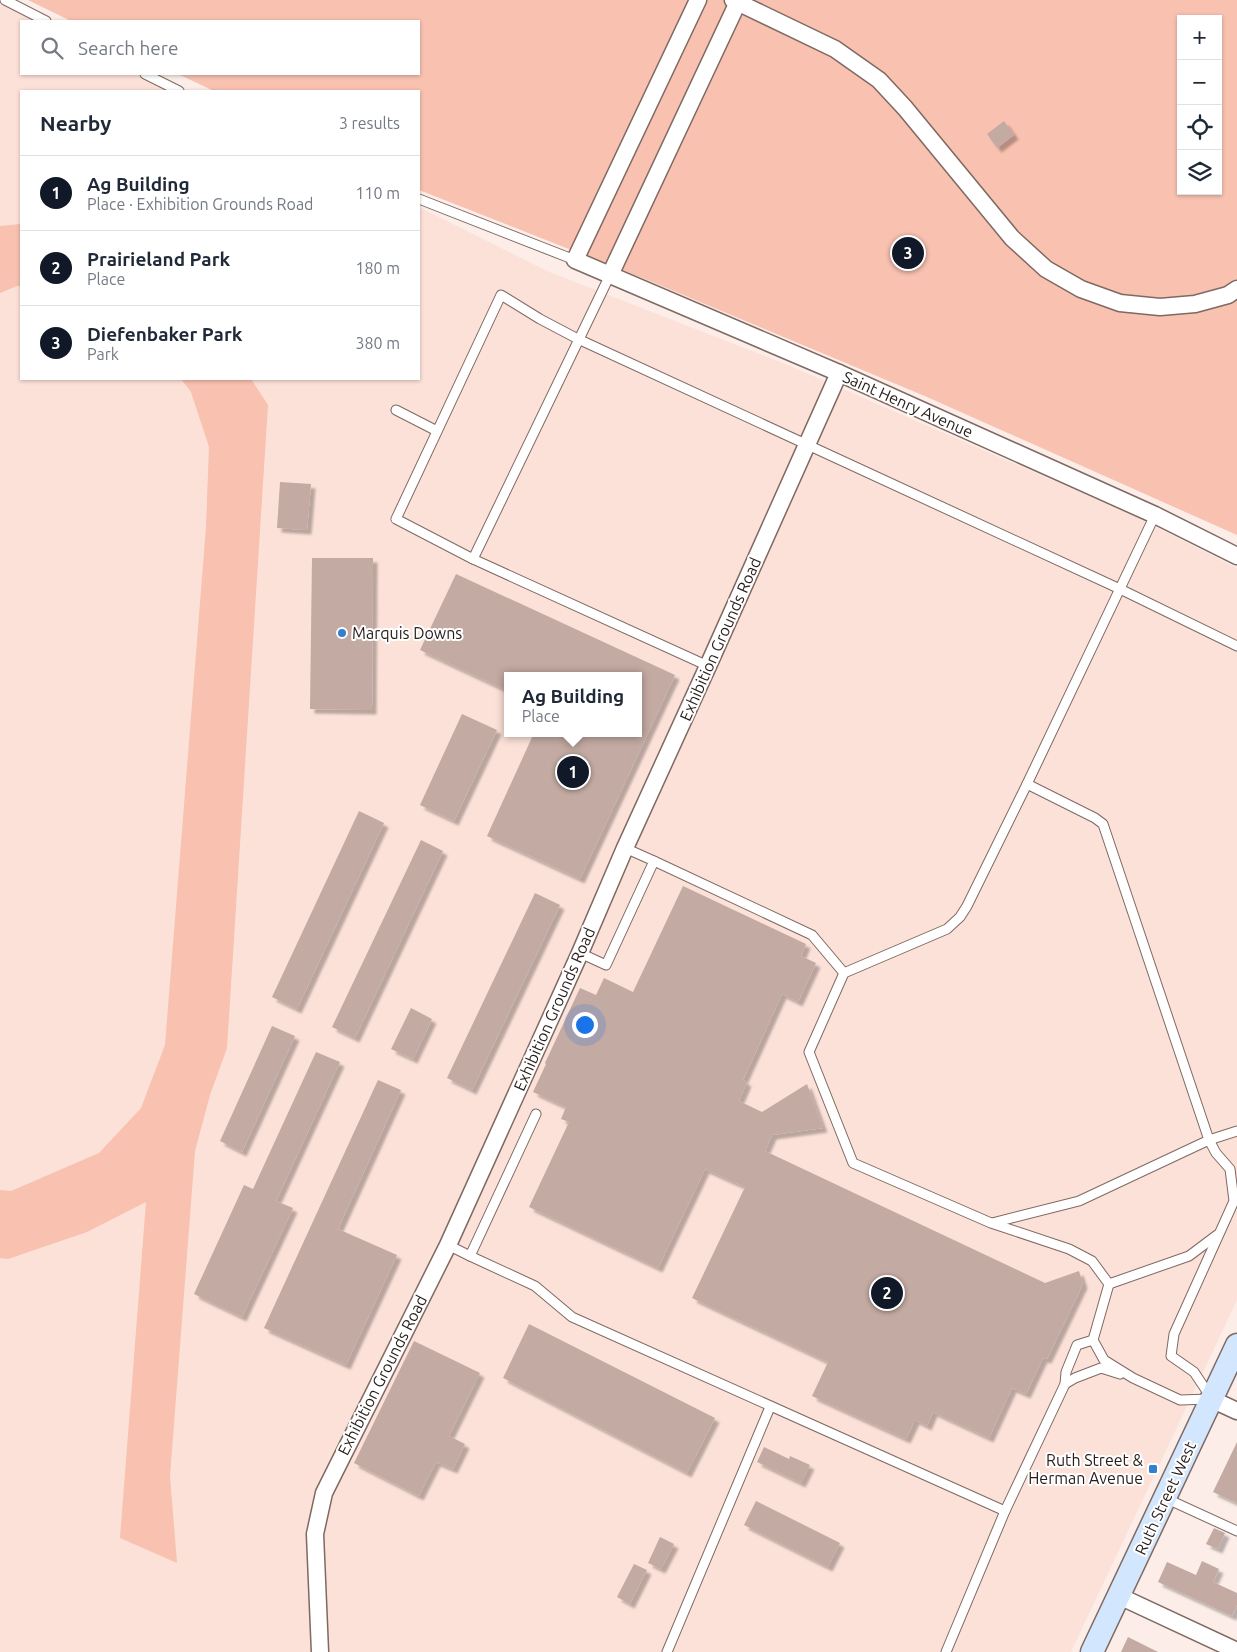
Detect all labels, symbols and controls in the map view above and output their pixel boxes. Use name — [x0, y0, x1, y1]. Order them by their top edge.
map controls — [1177, 15, 1222, 195]
button: + — [1177, 15, 1222, 60]
search box — [20, 20, 420, 75]
icon: search — [38, 34, 66, 62]
text: Search here — [78, 37, 178, 59]
button: − — [1177, 60, 1222, 105]
button: locate — [1177, 105, 1222, 150]
text: Nearby — [40, 111, 111, 135]
text: 3 results — [339, 114, 400, 132]
button: layers — [1177, 150, 1222, 195]
text: Ag Building — [87, 173, 190, 195]
text: 1 — [51, 184, 61, 202]
text: 110 m — [355, 184, 400, 202]
text: Place · Exhibition Grounds Road — [87, 195, 313, 213]
pin: 3 — [892, 234, 924, 272]
text: Prairieland Park — [87, 248, 230, 270]
text: 2 — [51, 259, 61, 277]
text: 180 m — [355, 259, 400, 277]
text: Place — [87, 270, 125, 288]
text: Diefenbaker Park — [87, 323, 242, 345]
text: 3 — [51, 334, 61, 352]
text: 380 m — [355, 334, 400, 352]
text: Park — [87, 345, 119, 363]
street label: Saint Henry Avenue — [840, 367, 976, 441]
street label: Exhibition Grounds Road — [676, 555, 764, 723]
place label: Marquis Downs — [352, 624, 462, 642]
marker: Marquis Downs — [336, 627, 348, 639]
popup — [504, 672, 642, 737]
text: Ag Building — [522, 685, 624, 707]
text: Place — [522, 707, 560, 725]
pin: 1 — [557, 753, 589, 791]
street label: Exhibition Grounds Road — [510, 925, 598, 1093]
your location — [572, 1012, 598, 1038]
pin: 2 — [871, 1274, 903, 1312]
street label: Exhibition Grounds Road — [334, 1292, 430, 1458]
street label: Ruth Street West — [1131, 1438, 1199, 1558]
place label: Ruth Street & Herman Avenue — [1028, 1451, 1144, 1487]
marker: Ruth Street & Herman Avenue — [1147, 1463, 1159, 1475]

